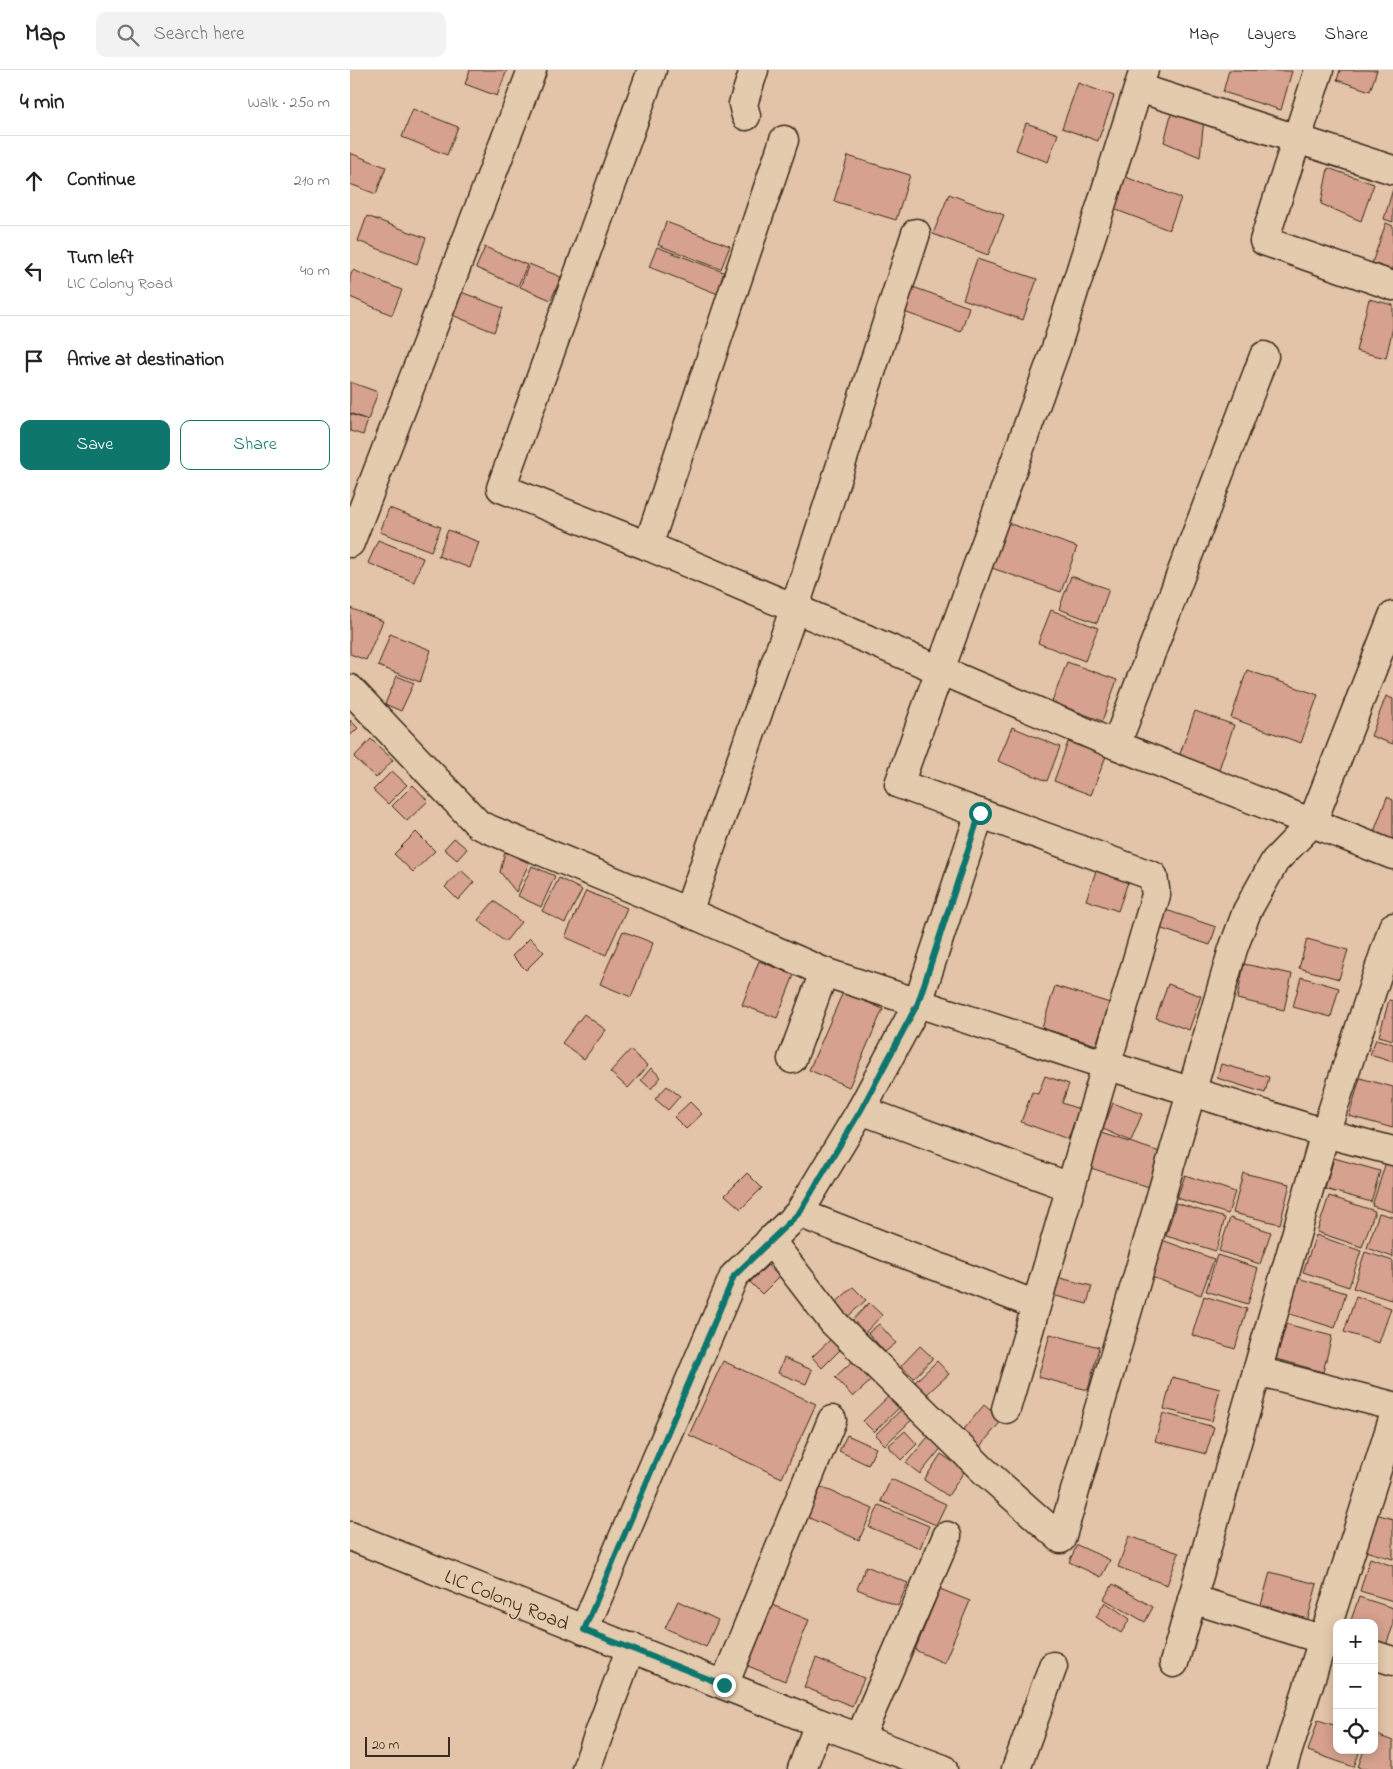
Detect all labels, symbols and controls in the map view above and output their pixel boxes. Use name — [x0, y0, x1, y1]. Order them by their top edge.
search box — [96, 12, 446, 57]
text: Map — [25, 17, 66, 52]
icon: search — [114, 21, 142, 49]
text: Search here — [154, 21, 245, 48]
text: Map — [1189, 22, 1219, 48]
text: Layers — [1247, 22, 1297, 48]
text: Share — [1325, 22, 1368, 48]
text: 4 min — [20, 88, 64, 118]
text: Walk · 250 m — [247, 91, 330, 115]
icon: ahead — [20, 167, 48, 195]
text: Continue — [67, 167, 135, 194]
text: 210 m — [294, 169, 330, 193]
text: Turn left — [67, 245, 134, 272]
icon: left — [20, 257, 48, 285]
text: 40 m — [300, 259, 330, 283]
text: LIC Colony Road — [67, 272, 173, 296]
icon: arrive — [20, 347, 48, 375]
text: Arrive at destination — [67, 347, 224, 374]
button: Save — [20, 420, 170, 470]
button: Share — [180, 420, 330, 470]
route start — [969, 802, 992, 825]
street label: LIC Colony Road — [439, 1563, 573, 1640]
map controls — [1333, 1619, 1378, 1754]
button: + — [1333, 1619, 1378, 1664]
button: − — [1333, 1664, 1378, 1709]
route end — [713, 1674, 736, 1697]
button: locate — [1333, 1709, 1378, 1754]
scale bar — [365, 1734, 450, 1757]
text: 20 m — [372, 1735, 399, 1756]

